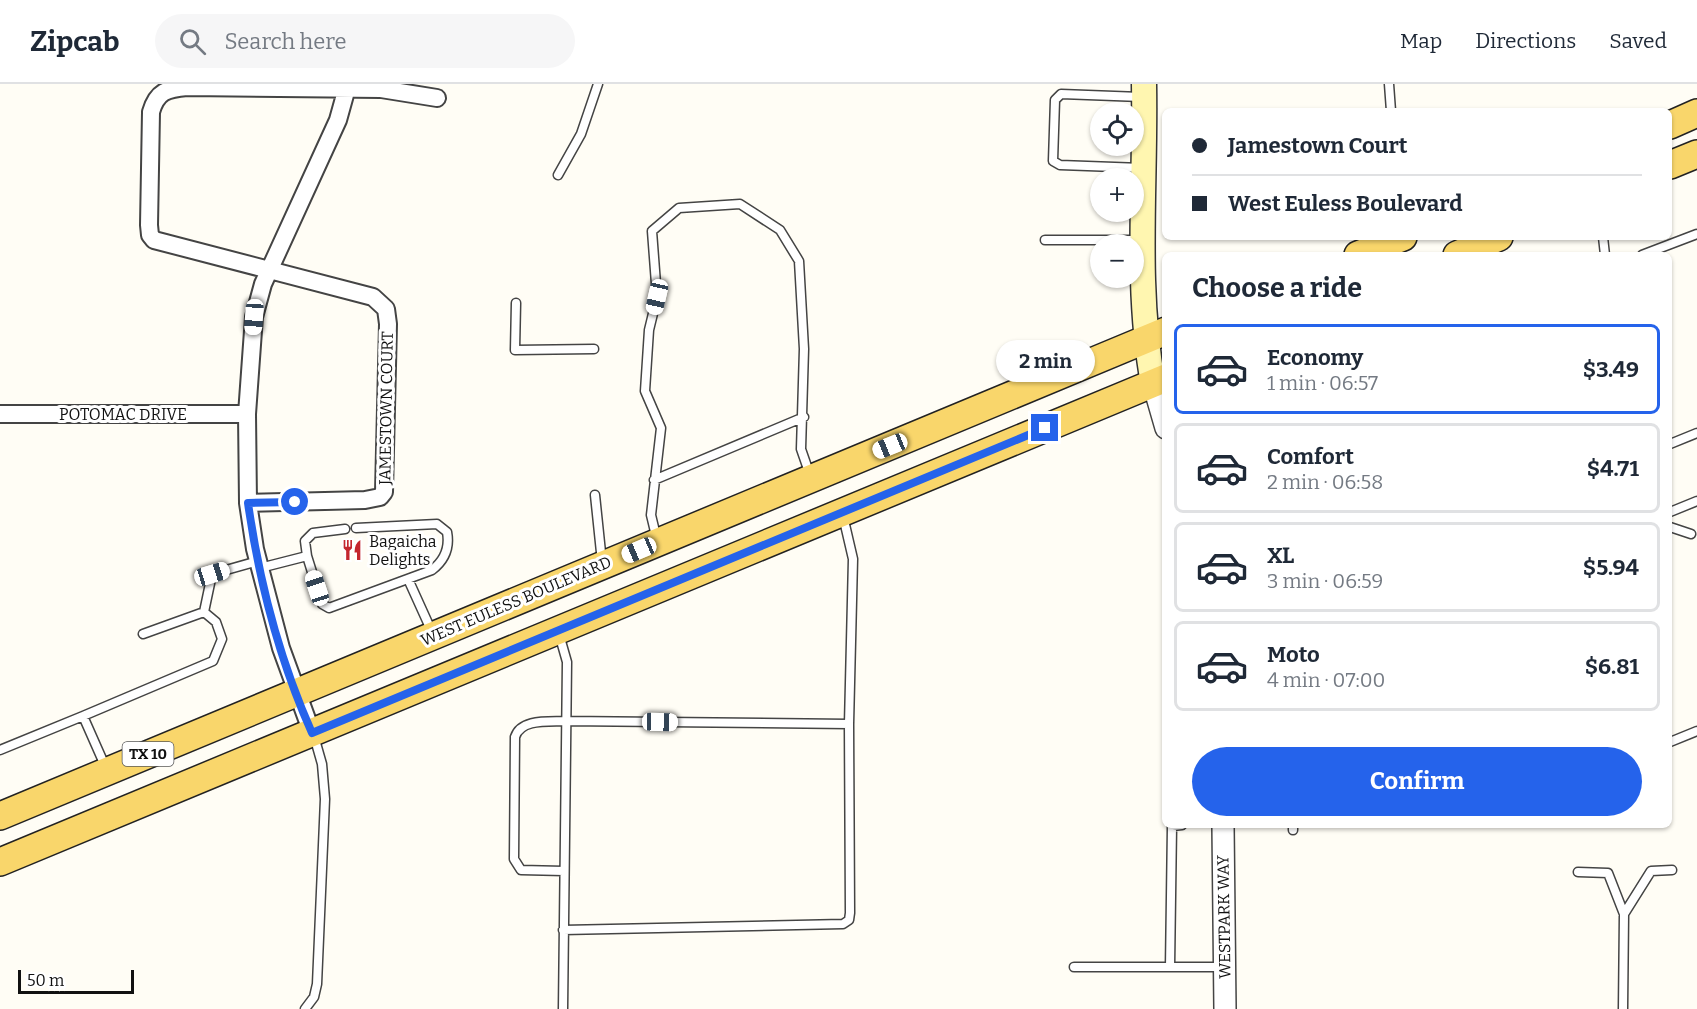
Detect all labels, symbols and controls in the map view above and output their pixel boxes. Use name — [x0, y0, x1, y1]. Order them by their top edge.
search box — [155, 14, 575, 68]
text: Zipcab — [30, 25, 119, 58]
icon: search — [176, 25, 209, 58]
text: Search here — [224, 28, 347, 55]
text: Map — [1400, 28, 1442, 54]
text: Directions — [1475, 28, 1576, 54]
text: Saved — [1609, 28, 1667, 54]
map controls — [1090, 102, 1144, 288]
button: locate — [1090, 102, 1144, 156]
text: Jamestown Court — [1228, 132, 1408, 159]
button: + — [1090, 168, 1144, 222]
text: West Euless Boulevard — [1228, 190, 1463, 217]
button: − — [1090, 234, 1144, 288]
text: Choose a ride — [1192, 272, 1362, 304]
car — [644, 277, 670, 317]
car — [244, 298, 264, 336]
street label: JAMESTOWN COURT — [375, 331, 397, 486]
callout: 2 min — [996, 341, 1094, 383]
icon: car — [1195, 342, 1249, 396]
text: Economy — [1267, 344, 1363, 371]
text: 2 min — [1019, 349, 1072, 373]
text: $3.49 — [1583, 356, 1639, 383]
text: 1 min · 06:57 — [1267, 371, 1378, 395]
street label: POTOMAC DRIVE — [59, 405, 187, 424]
route end — [1031, 414, 1058, 441]
car — [870, 431, 910, 461]
icon: car — [1195, 441, 1249, 495]
text: Comfort — [1267, 443, 1354, 470]
text: $4.71 — [1587, 455, 1639, 482]
text: 2 min · 06:58 — [1267, 470, 1383, 494]
route start — [281, 488, 308, 515]
place label: Bagaicha Delights — [369, 532, 437, 569]
car — [619, 535, 659, 565]
restaurant icon: Bagaicha Delights — [340, 538, 364, 562]
icon: car — [1195, 540, 1249, 594]
text: XL — [1267, 542, 1294, 569]
street label: WEST EULESS BOULEVARD — [418, 552, 614, 650]
text: $5.94 — [1583, 554, 1639, 581]
car — [192, 560, 232, 588]
car — [303, 568, 331, 608]
text: 3 min · 06:59 — [1267, 569, 1383, 593]
icon: car — [1195, 639, 1249, 693]
text: Moto — [1267, 641, 1320, 668]
text: $6.81 — [1585, 653, 1639, 680]
text: 4 min · 07:00 — [1267, 668, 1385, 692]
car — [642, 713, 678, 731]
road number: TX 10 — [122, 742, 174, 766]
button: Confirm — [1192, 747, 1642, 816]
street label: WESTPARK WAY — [1213, 854, 1235, 979]
scale bar — [18, 967, 134, 994]
text: 50 m — [27, 971, 64, 990]

